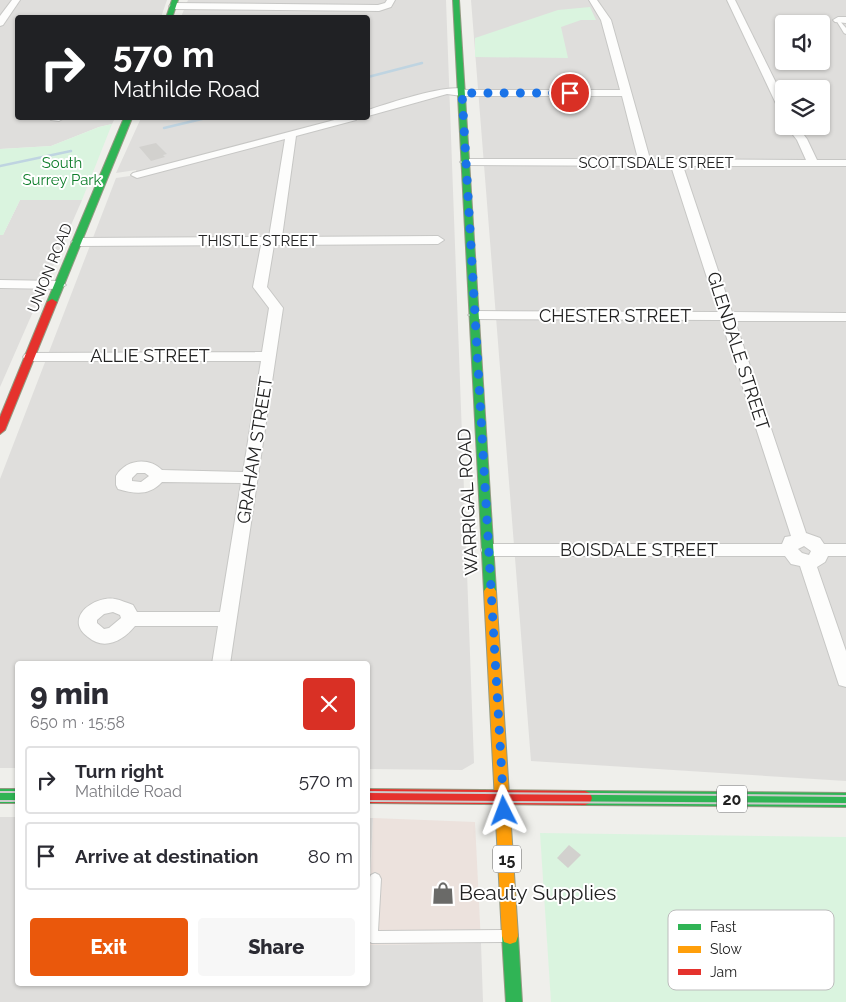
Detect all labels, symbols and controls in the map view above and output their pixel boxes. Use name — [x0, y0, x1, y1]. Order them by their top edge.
map controls — [775, 15, 830, 135]
button: sound — [775, 15, 830, 70]
text: 570 m — [113, 34, 215, 75]
icon: right — [30, 35, 95, 100]
pin — [549, 72, 591, 114]
text: Mathilde Road — [113, 76, 260, 102]
icon: arrive — [556, 79, 584, 107]
button: layers — [775, 80, 830, 135]
park label: South Surrey Park — [22, 154, 102, 189]
street label: SCOTTSDALE STREET — [578, 154, 734, 172]
street label: UNION ROAD — [24, 220, 76, 315]
street label: THISTLE STREET — [198, 232, 318, 250]
street label: GLENDALE STREET — [703, 269, 774, 433]
street label: CHESTER STREET — [539, 305, 691, 326]
street label: ALLIE STREET — [90, 345, 210, 366]
street label: GRAHAM STREET — [232, 375, 277, 525]
street label: WARRIGAL ROAD — [453, 428, 482, 576]
street label: BOISDALE STREET — [560, 539, 718, 560]
text: 9 min — [30, 676, 109, 711]
button: close — [303, 678, 355, 730]
text: 650 m · 15:58 — [30, 713, 125, 732]
text: Turn right — [75, 760, 164, 782]
icon: right — [32, 766, 60, 794]
text: 570 m — [299, 769, 353, 791]
text: Mathilde Road — [75, 782, 182, 801]
position arrow — [477, 784, 529, 836]
road number: 20 — [717, 786, 747, 812]
icon: arrive — [32, 842, 60, 870]
text: Arrive at destination — [75, 845, 259, 867]
text: 80 m — [308, 845, 353, 867]
road number: 15 — [493, 846, 521, 872]
shop icon: Beauty Supplies — [430, 880, 456, 906]
place label: Beauty Supplies — [459, 880, 616, 905]
legend — [668, 910, 834, 990]
button: Exit — [30, 918, 188, 976]
button: Share — [198, 918, 355, 976]
text: Fast — [710, 919, 737, 935]
text: Slow — [710, 941, 742, 957]
text: Jam — [710, 964, 737, 980]

